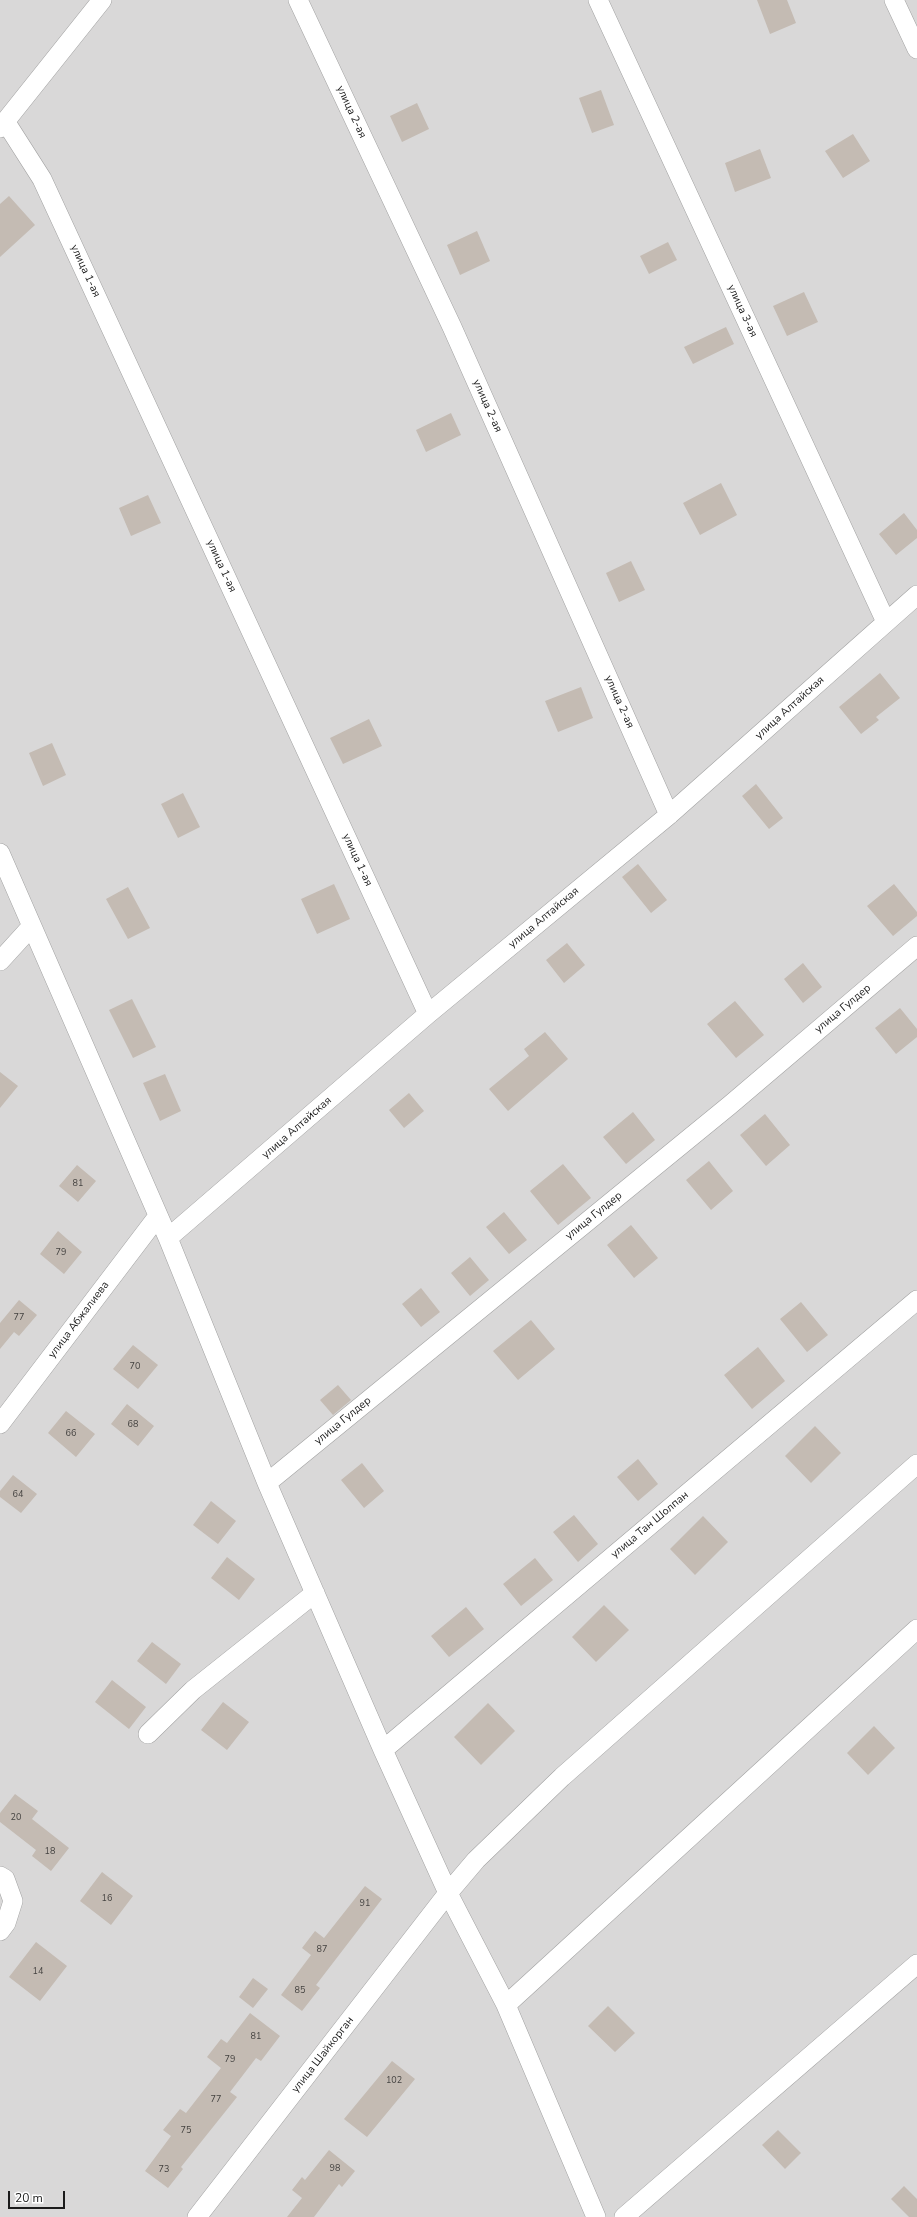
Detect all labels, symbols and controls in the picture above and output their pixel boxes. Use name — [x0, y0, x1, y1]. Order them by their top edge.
street label: улица 2-ая — [333, 84, 369, 140]
street label: улица 1-ая — [67, 243, 103, 299]
street label: улица 3-ая — [724, 283, 760, 339]
street label: улица 2-ая — [469, 377, 505, 435]
street label: улица 1-ая — [203, 538, 239, 594]
street label: улица 2-ая — [601, 673, 637, 731]
street label: улица Алтайская — [753, 674, 827, 742]
street label: улица 1-ая — [339, 832, 375, 888]
street label: улица Алтайская — [506, 885, 582, 951]
street label: улица Гулдер — [812, 982, 874, 1036]
street label: улица Алтайская — [259, 1094, 335, 1162]
house number: 81 — [73, 1179, 83, 1189]
street label: улица Гулдер — [563, 1189, 625, 1243]
house number: 79 — [56, 1248, 66, 1258]
street label: улица Абжалиева — [46, 1279, 112, 1361]
house number: 77 — [14, 1313, 24, 1323]
house number: 70 — [130, 1362, 140, 1372]
street label: улица Гулдер — [312, 1394, 374, 1448]
house number: 68 — [128, 1420, 138, 1430]
house number: 66 — [66, 1429, 76, 1439]
street label: улица Тан Шолпан — [608, 1489, 692, 1561]
house number: 64 — [13, 1490, 23, 1500]
house number: 20 — [11, 1813, 21, 1823]
house number: 18 — [45, 1847, 55, 1857]
house number: 16 — [102, 1894, 112, 1904]
house number: 91 — [360, 1899, 370, 1909]
house number: 87 — [317, 1945, 327, 1955]
house number: 14 — [33, 1967, 43, 1977]
house number: 85 — [295, 1986, 305, 1996]
street label: улица Шайкорган — [289, 2014, 357, 2096]
house number: 81 — [251, 2032, 261, 2042]
house number: 79 — [225, 2055, 235, 2065]
house number: 102 — [386, 2076, 402, 2086]
house number: 77 — [211, 2095, 221, 2105]
house number: 75 — [181, 2126, 191, 2136]
house number: 98 — [330, 2164, 340, 2174]
house number: 73 — [159, 2165, 169, 2175]
scale bar — [10, 2183, 67, 2209]
text: 20 m — [15, 2190, 43, 2206]

